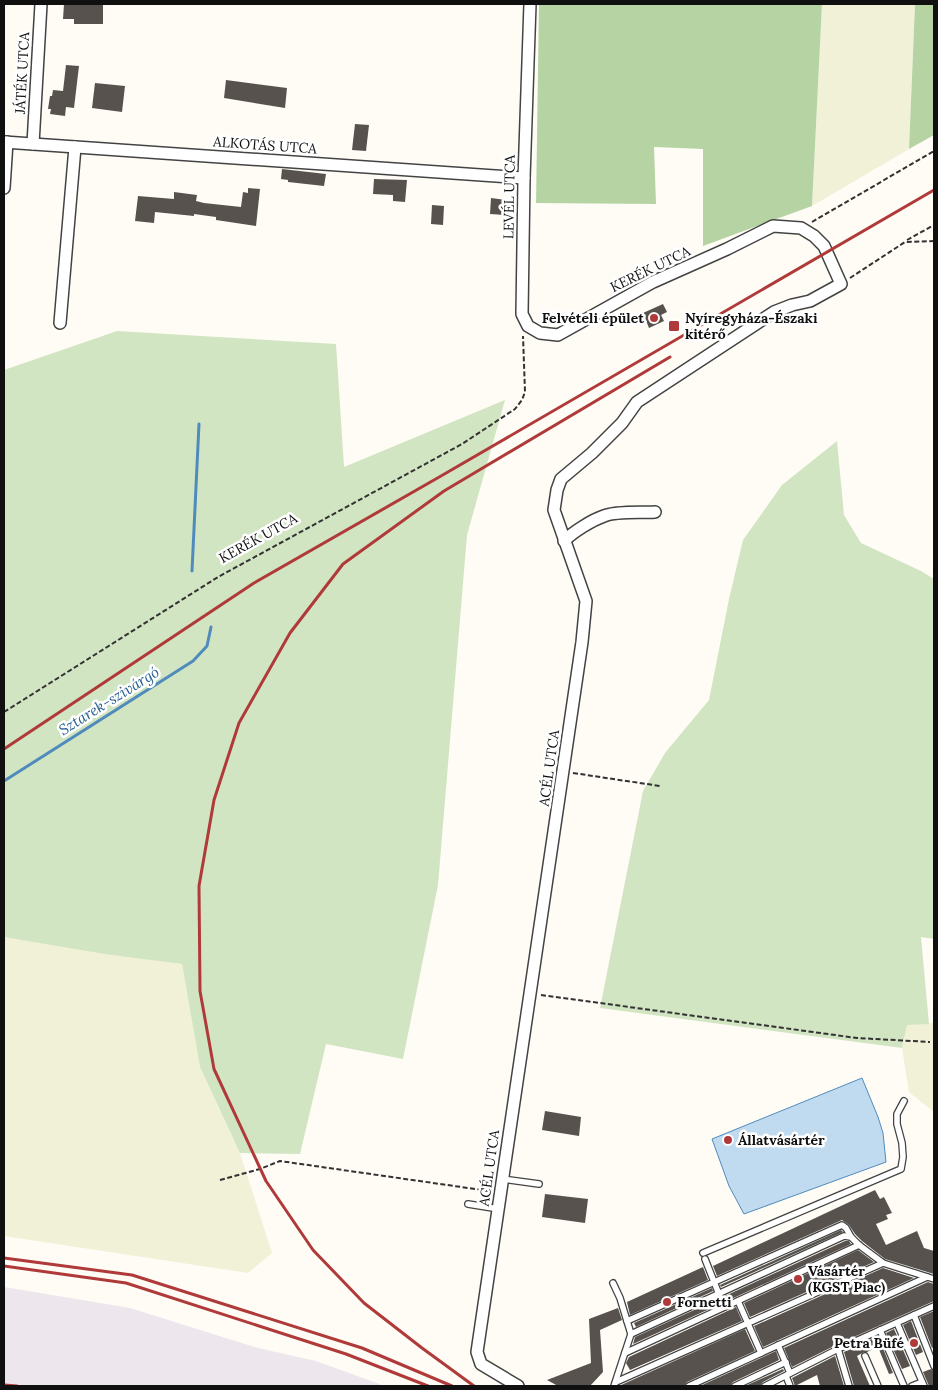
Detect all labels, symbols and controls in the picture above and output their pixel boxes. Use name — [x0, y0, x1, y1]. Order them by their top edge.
street label: JÁTÉK UTCA — [11, 31, 33, 115]
street label: ALKOTÁS UTCA — [212, 132, 318, 158]
street label: LEVÉL UTCA — [499, 154, 519, 239]
street label: KERÉK UTCA — [607, 242, 693, 296]
place label: Felvételi épület — [542, 309, 644, 327]
place label: Nyíregyháza-Északi kitérő — [685, 309, 818, 343]
marker: Felvételi épület — [648, 312, 660, 324]
marker: Nyíregyháza-Északi kitérő — [667, 319, 681, 333]
street label: KERÉK UTCA — [216, 509, 301, 567]
water label: Sztarek-szivárgó — [55, 662, 163, 739]
street label: ACÉL UTCA — [535, 728, 563, 808]
street label: ACÉL UTCA — [475, 1128, 503, 1208]
place label: Állatvásártér — [738, 1131, 825, 1149]
marker: Állatvásártér — [722, 1134, 734, 1146]
place label: Vásártér (KGST Piac) — [808, 1262, 885, 1296]
marker: Vásártér (KGST Piac) — [792, 1273, 804, 1285]
place label: Fornetti — [677, 1293, 732, 1311]
marker: Fornetti — [661, 1296, 673, 1308]
place label: Petra Büfé — [834, 1334, 904, 1352]
marker: Petra Büfé — [908, 1337, 920, 1349]

